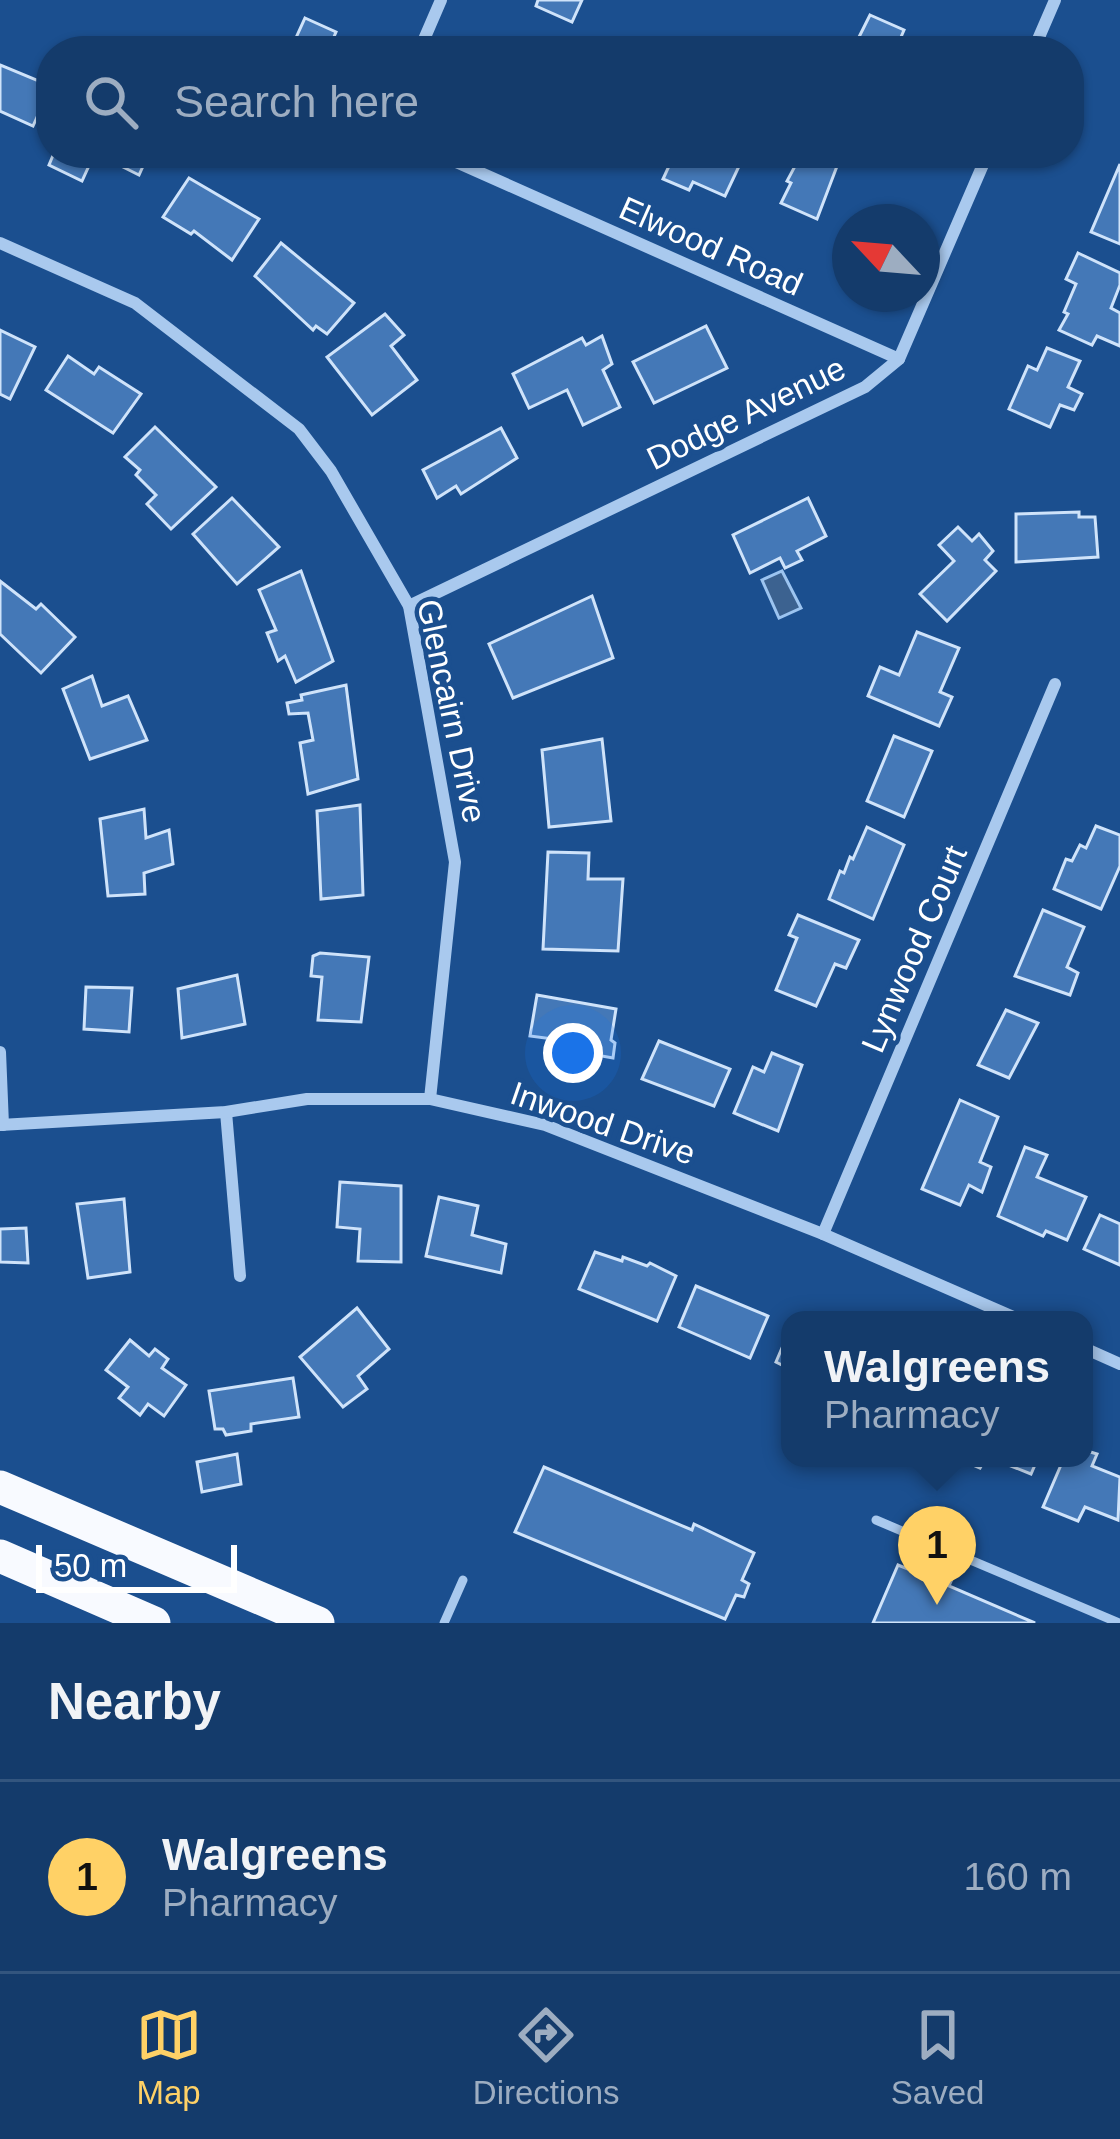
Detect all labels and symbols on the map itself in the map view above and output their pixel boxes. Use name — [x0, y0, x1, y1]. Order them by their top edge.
street label: Elwood Road — [614, 189, 808, 303]
north arrow — [832, 204, 940, 312]
street label: Dodge Avenue — [641, 349, 851, 477]
street label: Glencairn Drive — [410, 596, 494, 826]
street label: Lynwood Court — [854, 840, 974, 1058]
your location — [543, 1023, 603, 1083]
street label: Inwood Drive — [506, 1074, 700, 1172]
pin: 1 — [898, 1506, 976, 1605]
scale bar — [36, 1539, 237, 1592]

